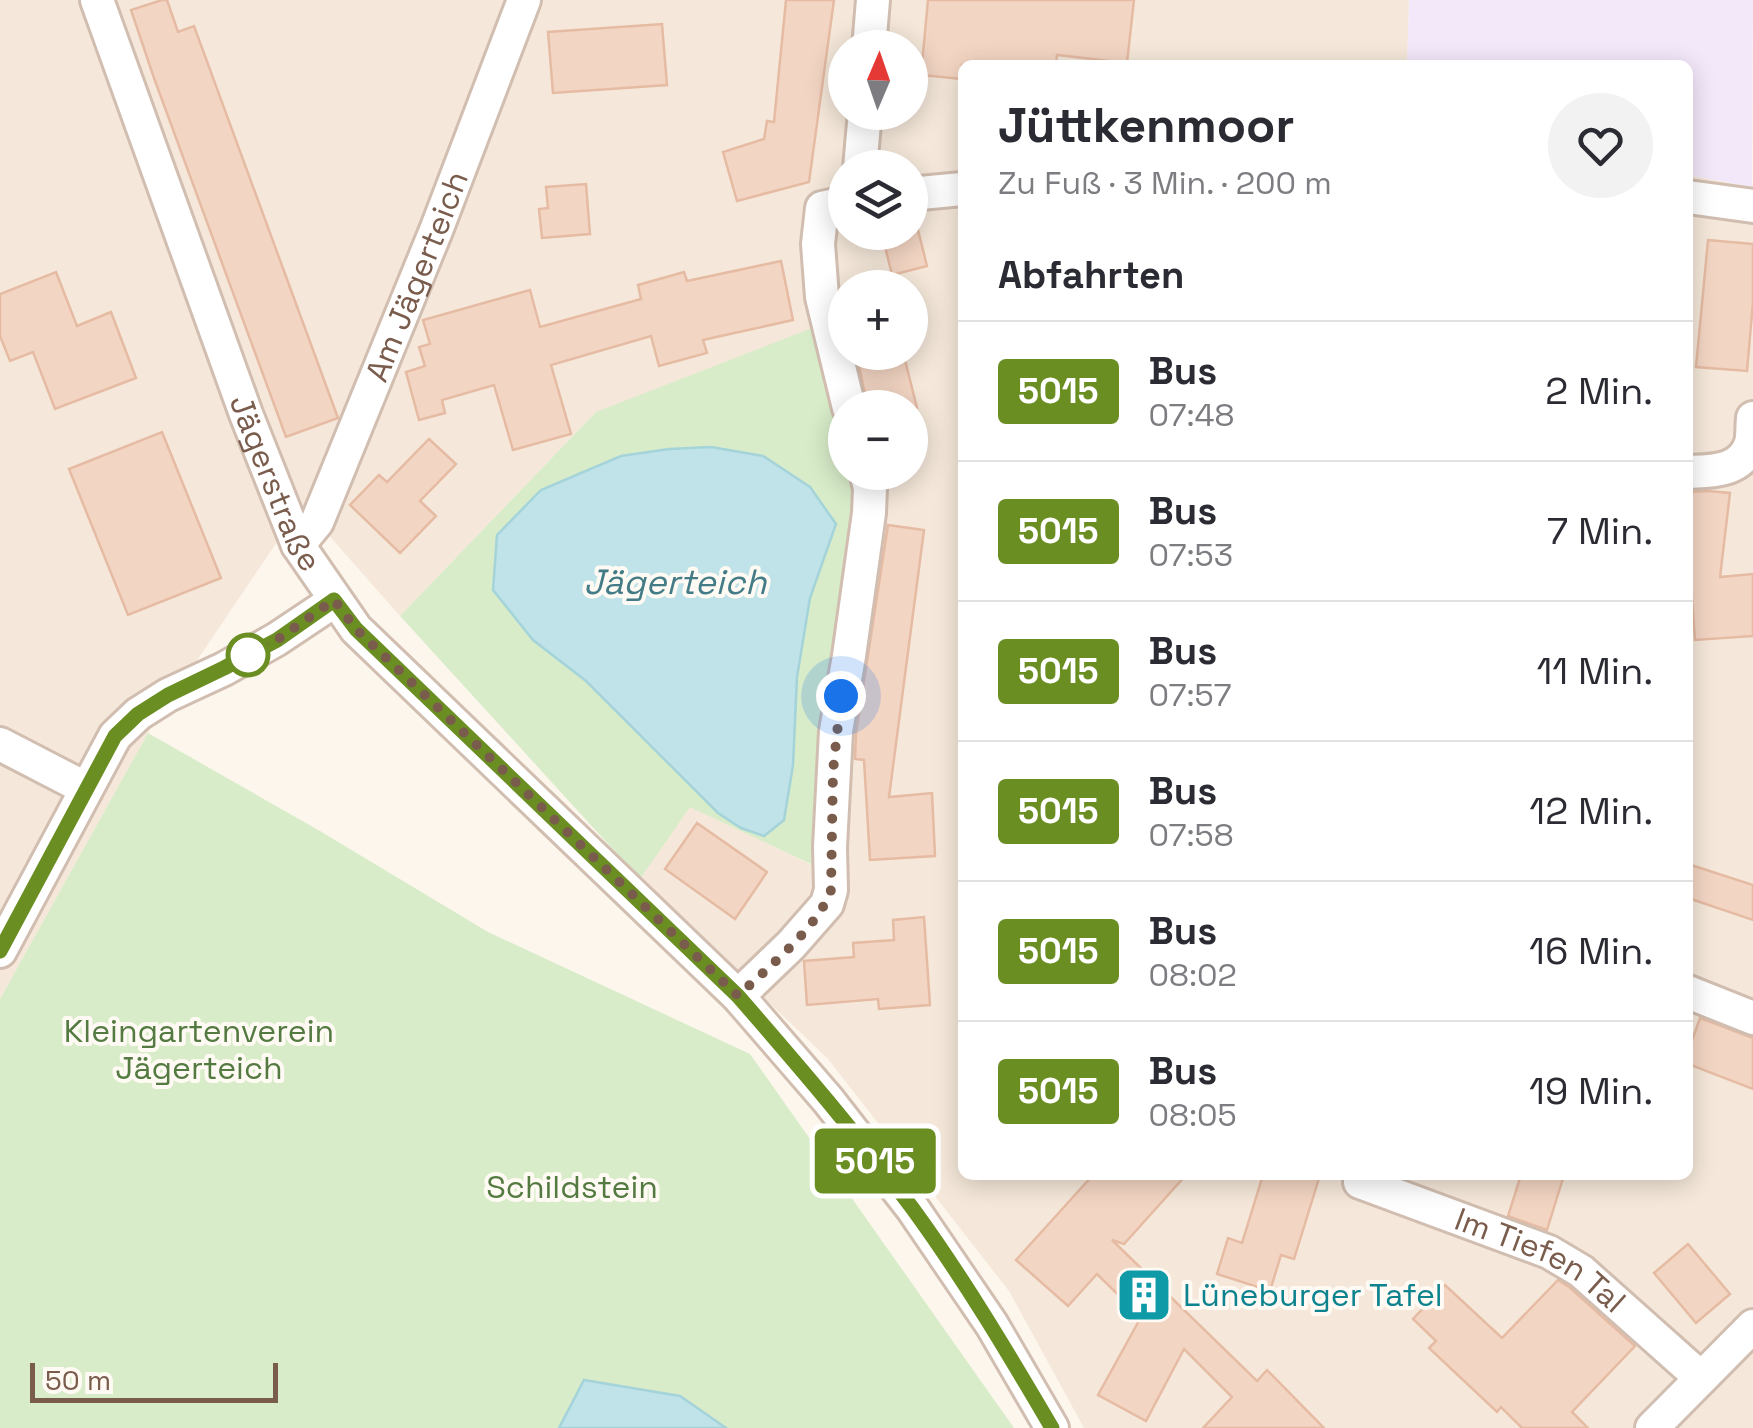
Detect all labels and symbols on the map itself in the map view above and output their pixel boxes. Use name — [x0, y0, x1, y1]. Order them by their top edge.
north arrow — [828, 30, 928, 130]
street label: Am Jägerteich — [356, 165, 477, 387]
street label: Jägerstraße — [221, 390, 330, 579]
water label: Jägerteich — [583, 560, 767, 604]
unlabelled marker — [227, 634, 269, 676]
your location — [816, 671, 866, 721]
park label: Kleingartenverein Jägerteich — [64, 1011, 334, 1088]
line badge: 5015 — [805, 1128, 945, 1194]
park label: Schildstein — [486, 1167, 658, 1207]
street label: Im Tiefen Tal — [1449, 1199, 1634, 1321]
building icon: Lüneburger Tafel — [1114, 1265, 1174, 1325]
place label: Lüneburger Tafel — [1183, 1275, 1443, 1315]
scale bar — [30, 1358, 278, 1402]

